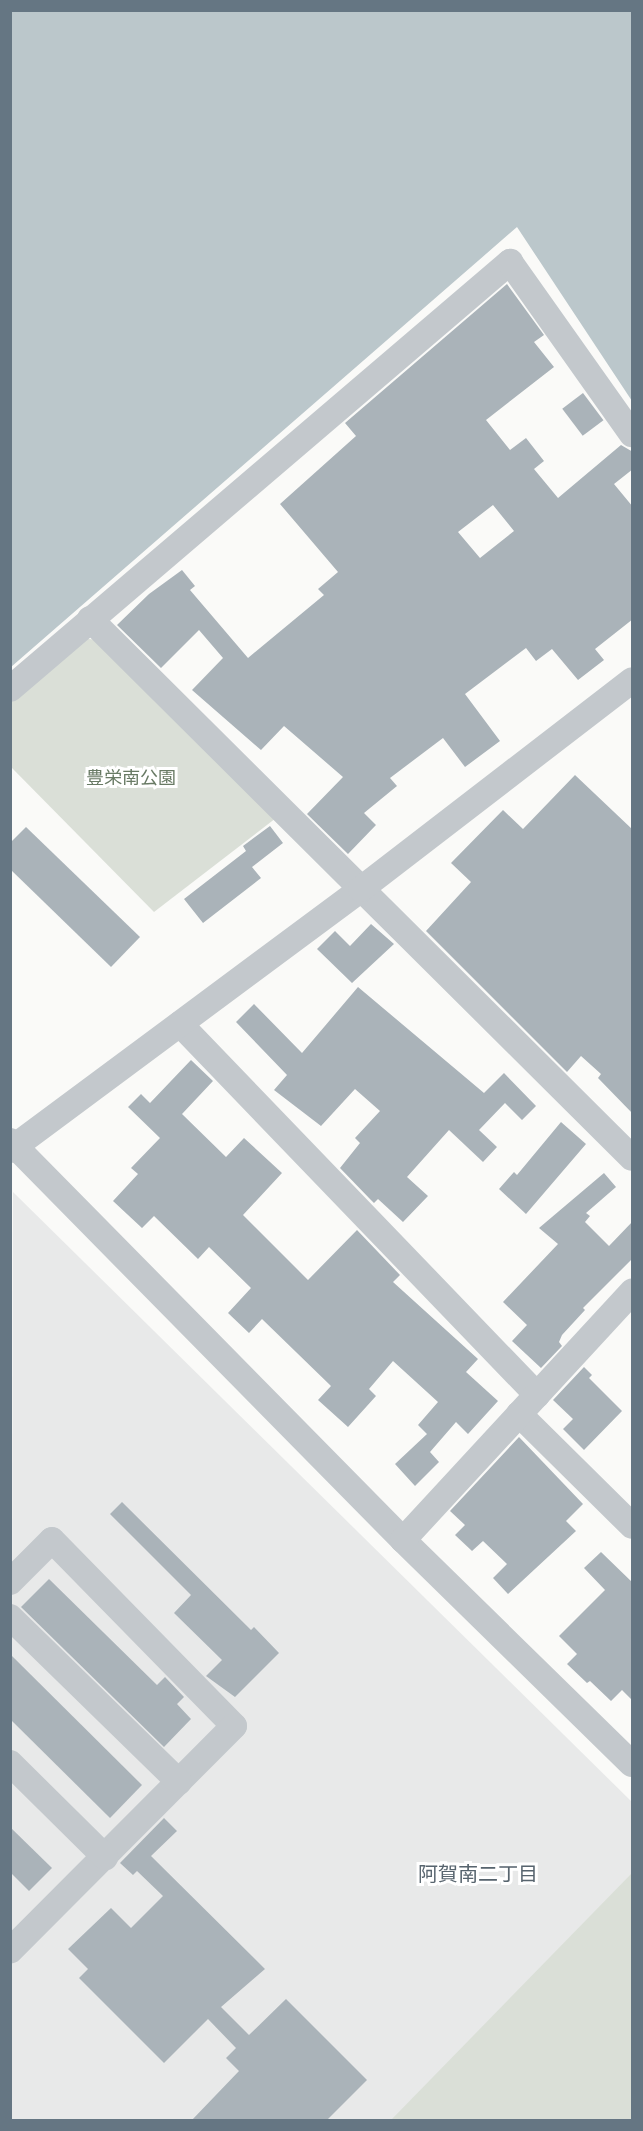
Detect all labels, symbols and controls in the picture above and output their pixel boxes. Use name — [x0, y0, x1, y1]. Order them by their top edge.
park label: 豊栄南公園 — [86, 767, 176, 789]
district label: 阿賀南二丁目 — [418, 1861, 538, 1885]

